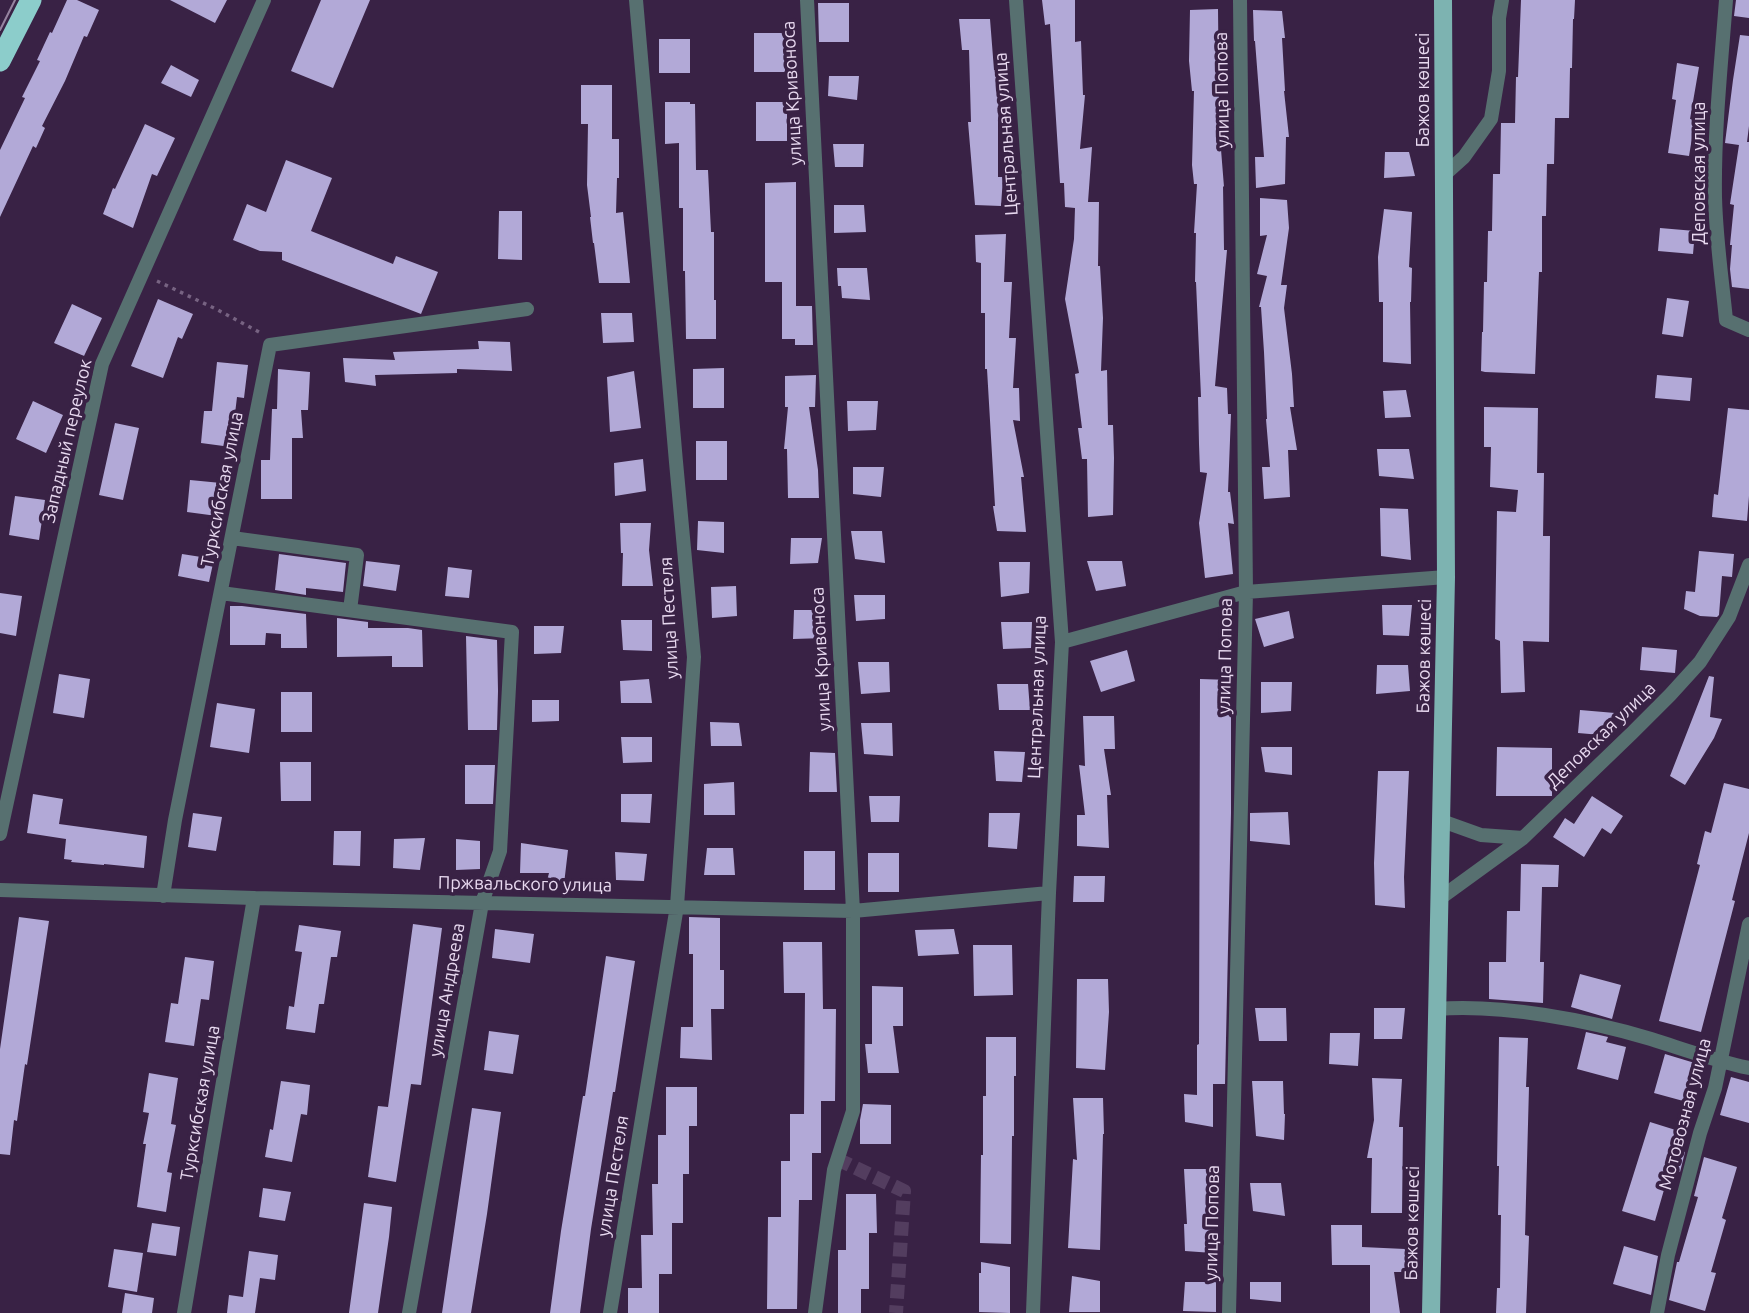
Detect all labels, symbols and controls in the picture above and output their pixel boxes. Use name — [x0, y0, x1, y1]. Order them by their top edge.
street label: улица Кривоноса — [777, 20, 807, 166]
street label: улица Попова — [1210, 32, 1234, 148]
street label: Бажов көшесі — [1412, 33, 1434, 147]
street label: Центральная улица — [990, 52, 1022, 216]
street label: Деповская улица — [1688, 101, 1710, 245]
street label: Западный переулок — [38, 357, 96, 525]
street label: Турксибская улица — [196, 410, 248, 568]
street label: улица Пестеля — [655, 556, 683, 680]
street label: улица Кривоноса — [806, 586, 836, 732]
street label: улица Попова — [1213, 598, 1237, 714]
street label: Бажов көшесі — [1412, 599, 1436, 713]
street label: Центральная улица — [1023, 615, 1051, 779]
street label: Деповская улица — [1542, 677, 1660, 793]
street label: Пржвальского улица — [438, 872, 612, 896]
street label: улица Андреева — [425, 921, 469, 1059]
street label: Турксибская улица — [176, 1024, 224, 1182]
street label: Мотовозная улица — [1654, 1036, 1716, 1192]
street label: улица Пестеля — [593, 1114, 633, 1238]
street label: улица Попова — [1200, 1165, 1224, 1281]
street label: Бажов көшесі — [1400, 1166, 1424, 1280]

